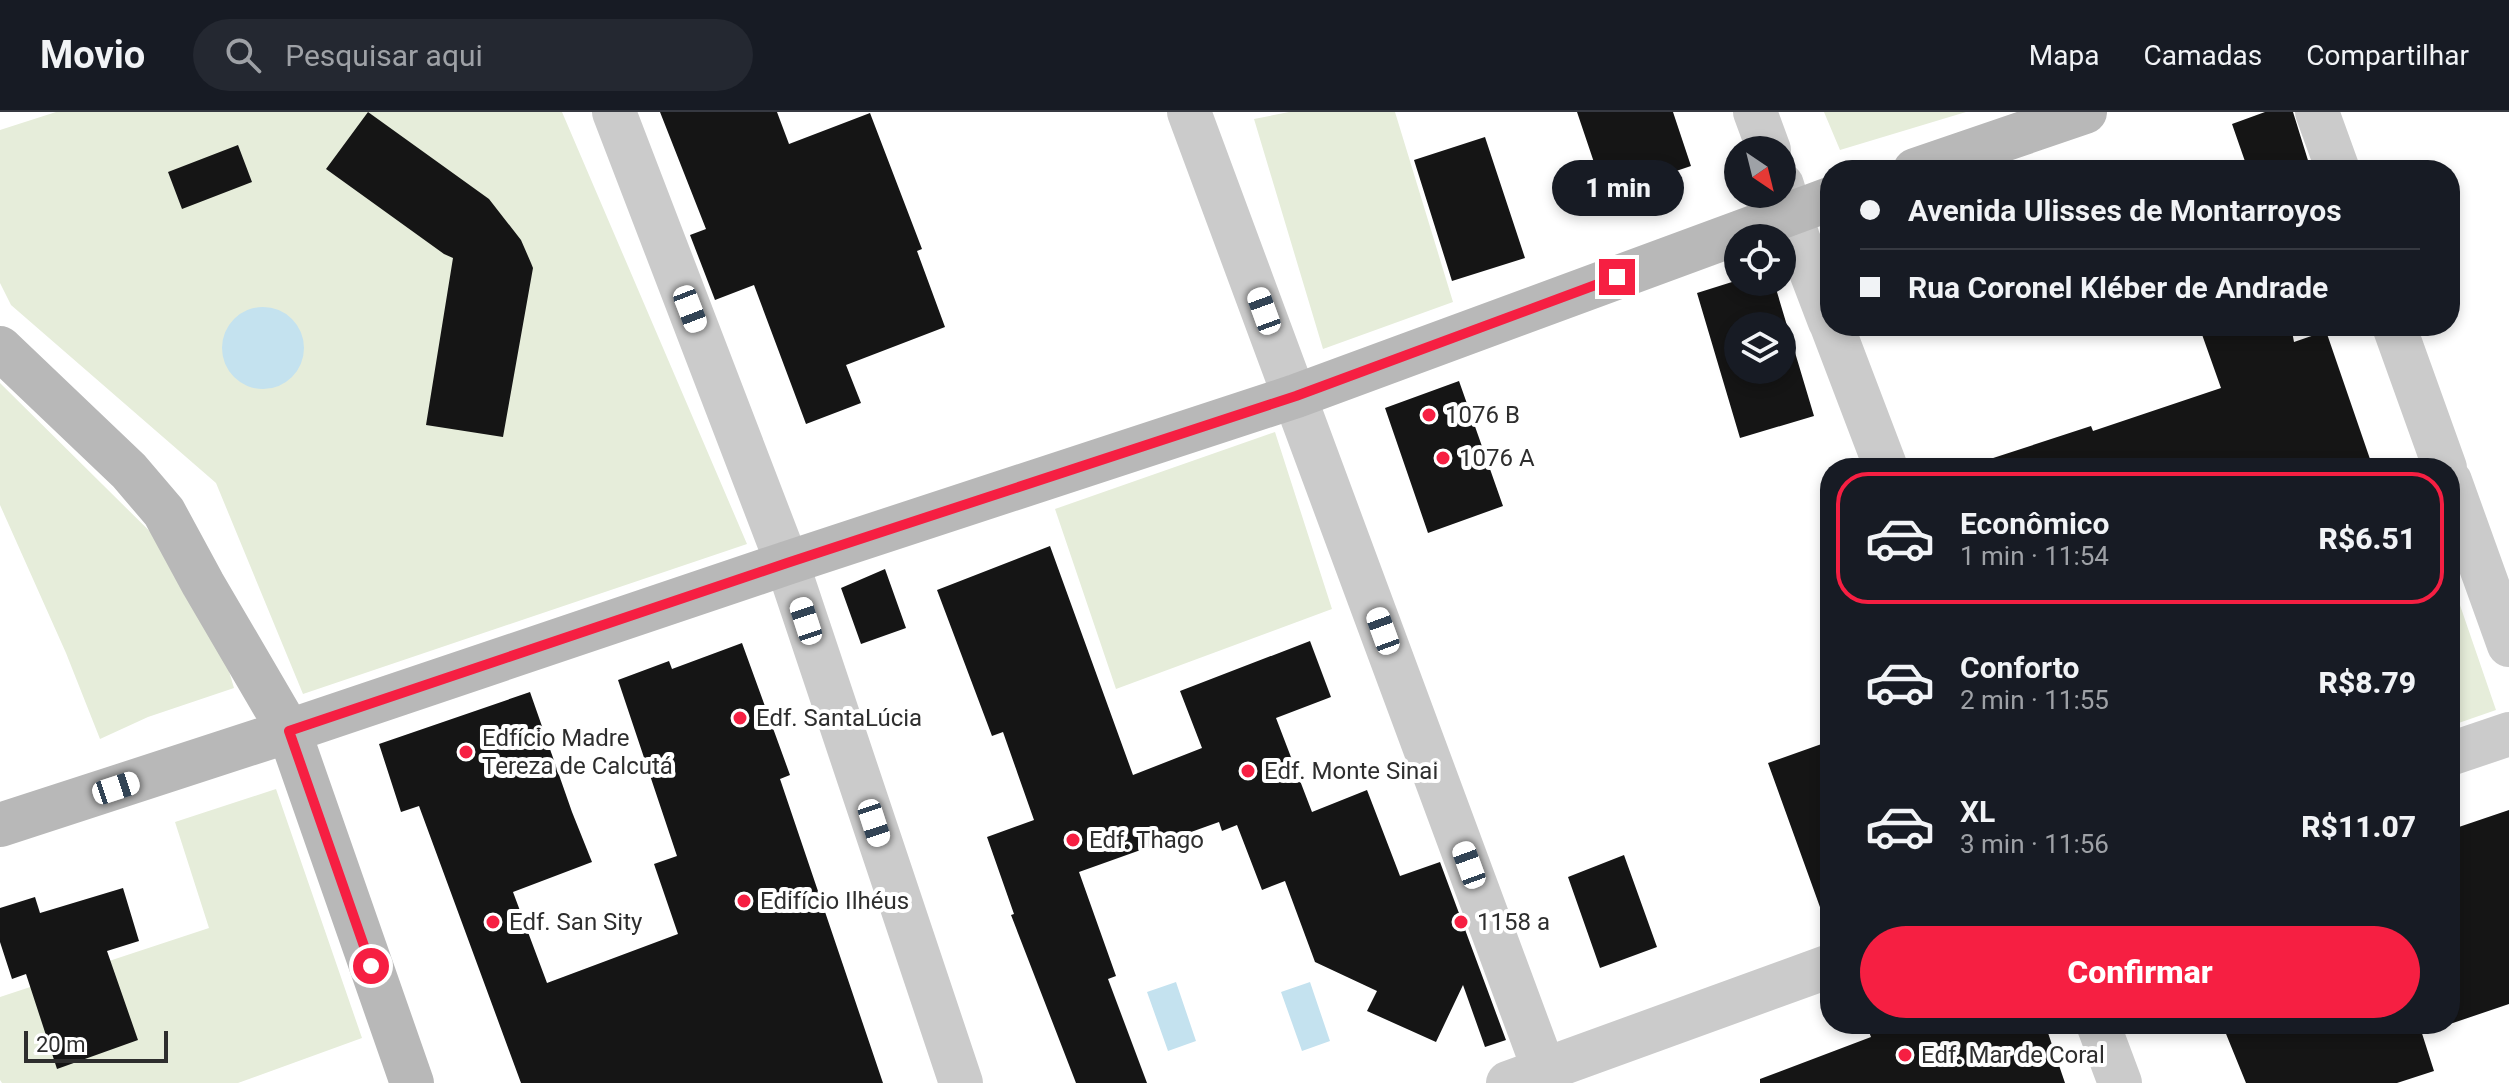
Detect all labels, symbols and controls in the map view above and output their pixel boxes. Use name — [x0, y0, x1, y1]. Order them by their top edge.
search box — [193, 19, 753, 91]
text: Movio — [40, 33, 145, 77]
icon: search — [221, 33, 265, 77]
text: Pesquisar aqui — [285, 38, 483, 73]
text: Mapa — [2029, 39, 2099, 72]
text: Camadas — [2143, 39, 2262, 72]
text: Compartilhar — [2306, 39, 2469, 72]
north arrow — [1724, 136, 1796, 208]
map controls — [1724, 136, 1796, 384]
callout: 1 min — [1551, 161, 1683, 217]
text: 1 min — [1585, 173, 1651, 203]
text: Avenida Ulisses de Montarroyos — [1908, 193, 2342, 228]
button: locate — [1724, 224, 1796, 296]
route end — [1599, 259, 1635, 295]
text: Rua Coronel Kléber de Andrade — [1908, 270, 2328, 305]
car — [670, 282, 710, 336]
car — [1245, 284, 1283, 338]
button: layers — [1724, 312, 1796, 384]
place label: 1076 B — [1445, 401, 1520, 429]
marker: 1076 B — [1420, 406, 1438, 424]
place label: 1076 A — [1459, 444, 1535, 472]
marker: 1076 A — [1434, 449, 1452, 467]
icon: car — [1864, 502, 1936, 574]
text: Econômico — [1960, 506, 2109, 541]
text: R$6.51 — [2319, 521, 2416, 556]
text: 1 min · 11:54 — [1960, 541, 2109, 571]
car — [787, 594, 825, 648]
car — [1364, 604, 1402, 658]
icon: car — [1864, 646, 1936, 718]
text: Conforto — [1960, 650, 2079, 685]
text: R$8.79 — [2319, 665, 2416, 700]
text: 2 min · 11:55 — [1960, 685, 2109, 715]
place label: Edf. SantaLúcia — [756, 704, 922, 732]
marker: Edf. SantaLúcia — [731, 709, 749, 727]
place label: Edfício Madre Tereza de Calcutá — [482, 724, 673, 780]
marker: Edfício Madre Tereza de Calcutá — [457, 743, 475, 761]
place label: Edf. Monte Sinai — [1264, 757, 1438, 785]
marker: Edf. Monte Sinai — [1239, 762, 1257, 780]
car — [89, 769, 143, 807]
icon: car — [1864, 790, 1936, 862]
text: XL — [1960, 794, 1995, 829]
car — [855, 796, 893, 850]
text: R$11.07 — [2301, 809, 2416, 844]
place label: Edf. Thago — [1089, 826, 1204, 854]
text: 3 min · 11:56 — [1960, 829, 2109, 859]
marker: Edf. Thago — [1064, 831, 1082, 849]
car — [1450, 838, 1488, 892]
place label: Edifício Ilhéus — [760, 887, 909, 915]
marker: Edifício Ilhéus — [735, 892, 753, 910]
place label: Edf. San Sity — [509, 908, 643, 936]
place label: 1158 a — [1477, 908, 1550, 936]
marker: Edf. San Sity — [484, 913, 502, 931]
marker: 1158 a — [1452, 913, 1470, 931]
button: Confirmar — [1860, 926, 2420, 1018]
route start — [353, 948, 389, 984]
scale bar — [24, 1027, 168, 1063]
text: 20 m — [36, 1032, 85, 1057]
place label: Edf. Mar de Coral — [1921, 1041, 2105, 1069]
marker: Edf. Mar de Coral — [1896, 1046, 1914, 1064]

